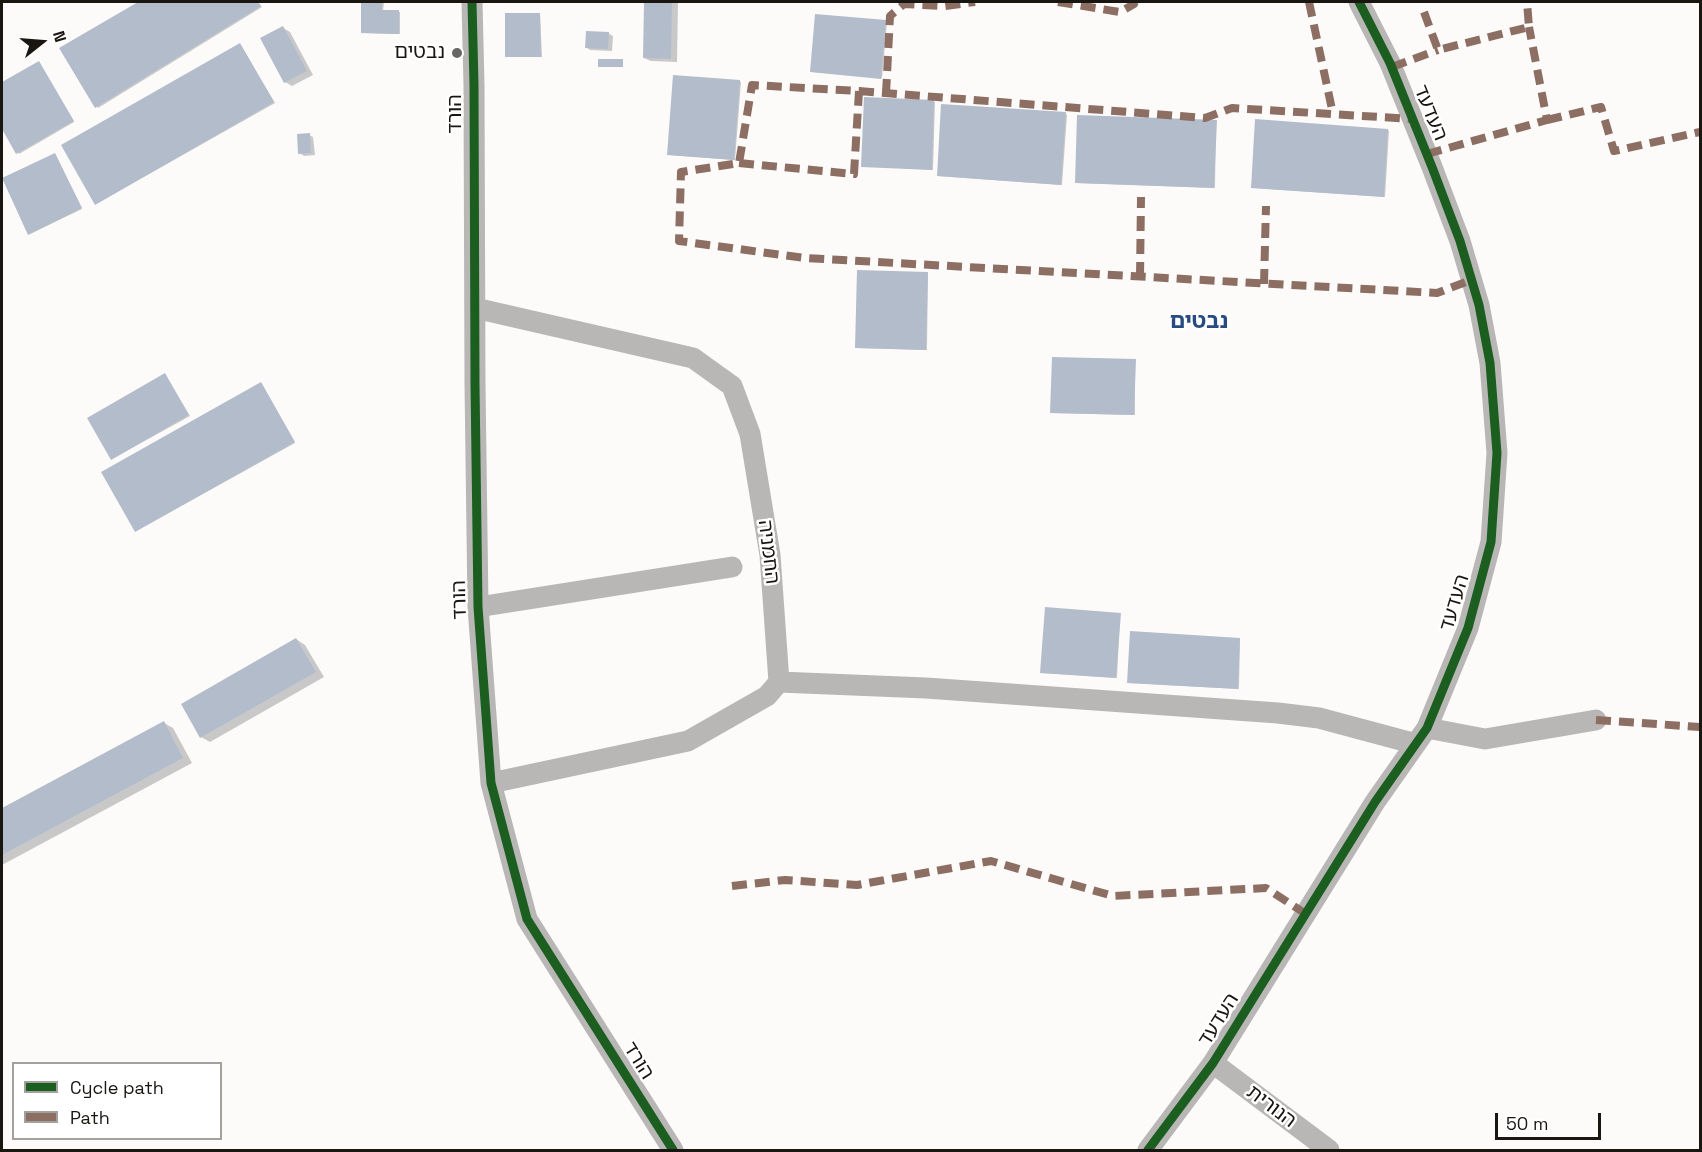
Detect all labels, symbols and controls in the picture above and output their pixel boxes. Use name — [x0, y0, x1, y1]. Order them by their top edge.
north arrow — [12, 12, 72, 72]
text: N — [48, 28, 71, 45]
place label: נבטים — [394, 41, 445, 65]
marker: נבטים — [450, 46, 464, 60]
street label: העדעד — [1408, 82, 1452, 144]
street label: הורד — [444, 94, 468, 134]
district label: נבטים — [1170, 309, 1228, 335]
street label: החמניה — [752, 519, 784, 585]
street label: העדעד — [1435, 572, 1475, 634]
street label: הורד — [447, 580, 473, 620]
street label: העדעד — [1193, 989, 1245, 1051]
street label: הורד — [617, 1038, 659, 1084]
legend — [12, 1062, 222, 1140]
text: Cycle path — [70, 1076, 164, 1099]
street label: הנורית — [1242, 1081, 1300, 1133]
scale bar — [1498, 1101, 1604, 1139]
text: Path — [70, 1106, 110, 1129]
text: 50 m — [1506, 1112, 1548, 1135]

